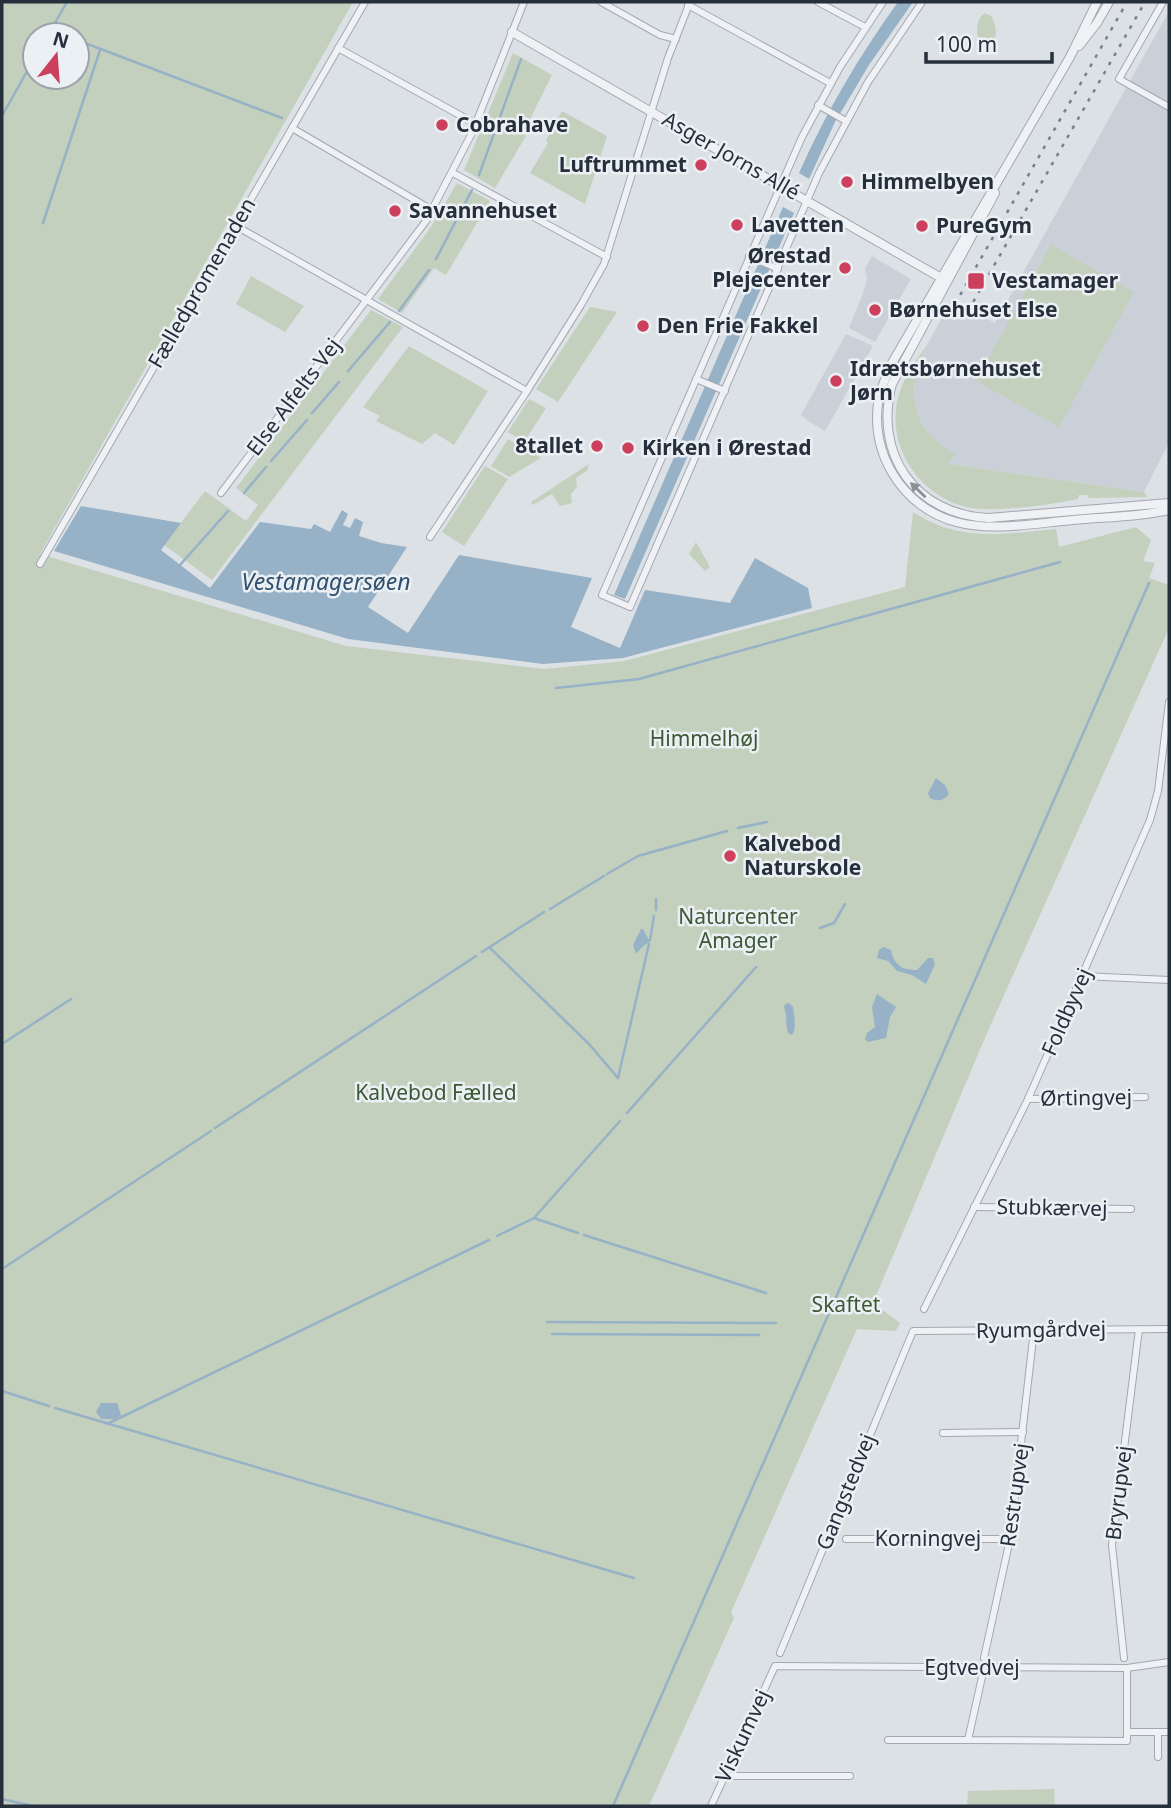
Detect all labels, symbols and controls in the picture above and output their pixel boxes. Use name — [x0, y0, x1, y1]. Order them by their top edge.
north arrow — [21, 21, 91, 91]
scale bar — [926, 21, 1052, 65]
text: N — [50, 25, 72, 54]
text: 100 m — [936, 30, 997, 58]
street label: Asger Jorns Allé — [658, 104, 805, 206]
place label: Cobrahave — [456, 110, 568, 138]
marker: Cobrahave — [434, 117, 450, 133]
place label: Luftrummet — [559, 150, 687, 178]
marker: Luftrummet — [693, 157, 709, 173]
place label: Himmelbyen — [861, 167, 994, 195]
marker: Himmelbyen — [839, 174, 855, 190]
street label: Fælledpromenaden — [141, 192, 261, 373]
place label: Savannehuset — [409, 196, 557, 224]
marker: Savannehuset — [387, 203, 403, 219]
place label: Lavetten — [751, 210, 844, 238]
place label: PureGym — [936, 211, 1032, 239]
marker: Lavetten — [729, 217, 745, 233]
marker: PureGym — [914, 218, 930, 234]
place label: Ørestad Plejecenter — [712, 241, 832, 293]
marker: Ørestad Plejecenter — [837, 260, 853, 276]
place label: Vestamager — [992, 266, 1119, 294]
marker: Vestamager — [966, 271, 986, 291]
place label: Børnehuset Else — [889, 295, 1058, 323]
marker: Børnehuset Else — [867, 302, 883, 318]
place label: Den Frie Fakkel — [657, 311, 818, 339]
marker: Den Frie Fakkel — [635, 318, 651, 334]
street label: Else Alfelts Vej — [240, 332, 347, 461]
place label: Idrætsbørnehuset Jørn — [848, 354, 1041, 406]
marker: Idrætsbørnehuset Jørn — [828, 373, 844, 389]
place label: 8tallet — [515, 431, 583, 459]
place label: Kirken i Ørestad — [642, 433, 812, 461]
marker: 8tallet — [589, 438, 605, 454]
marker: Kirken i Ørestad — [620, 440, 636, 456]
one-way arrow — [910, 481, 927, 498]
water label: Vestamagersøen — [241, 565, 411, 597]
park label: Himmelhøj — [650, 724, 758, 752]
place label: Kalvebod Naturskole — [744, 829, 861, 881]
marker: Kalvebod Naturskole — [722, 848, 738, 864]
park label: Naturcenter Amager — [678, 902, 798, 954]
street label: Foldbyvej — [1034, 963, 1098, 1060]
park label: Kalvebod Fælled — [355, 1078, 517, 1106]
street label: Ørtingvej — [1040, 1082, 1132, 1112]
street label: Stubkærvej — [996, 1192, 1108, 1222]
park label: Skaftet — [812, 1290, 881, 1318]
street label: Ryumgårdvej — [976, 1314, 1106, 1344]
street label: Gangstedvej — [809, 1429, 881, 1554]
street label: Restrupvej — [993, 1441, 1035, 1549]
street label: Bryrupvej — [1098, 1444, 1138, 1542]
street label: Korningvej — [875, 1524, 981, 1552]
street label: Egtvedvej — [924, 1653, 1020, 1681]
street label: Viskumvej — [708, 1684, 776, 1787]

